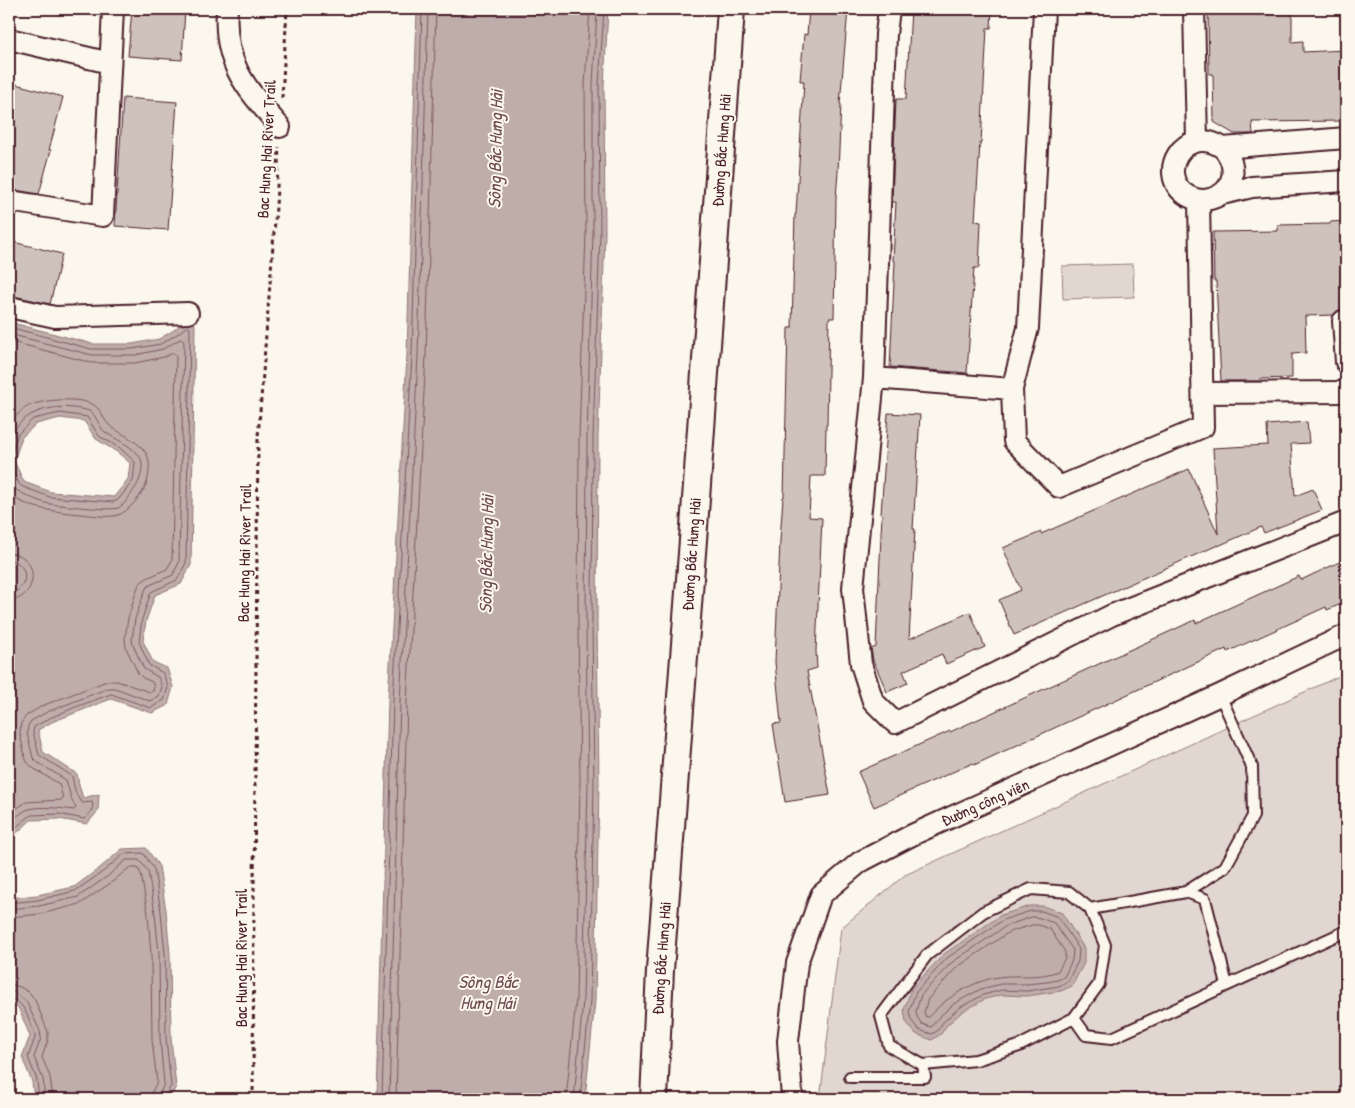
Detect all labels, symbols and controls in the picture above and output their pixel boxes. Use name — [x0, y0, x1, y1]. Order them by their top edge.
street label: Bac Hung Hai River Trail — [251, 79, 281, 219]
water label: Sông Bắc Hưng Hải — [481, 88, 509, 208]
street label: Đường Bắc Hưng Hải — [706, 93, 736, 207]
street label: Bac Hung Hai River Trail — [232, 483, 256, 622]
water label: Sông Bắc Hưng Hải — [472, 493, 500, 613]
street label: Đường Bắc Hưng Hải — [676, 497, 706, 611]
street label: Đường công viên — [938, 773, 1032, 831]
street label: Bac Hung Hai River Trail — [230, 888, 252, 1027]
street label: Đường Bắc Hưng Hải — [646, 901, 676, 1015]
water label: Sông Bắc Hưng Hải — [459, 969, 519, 1015]

